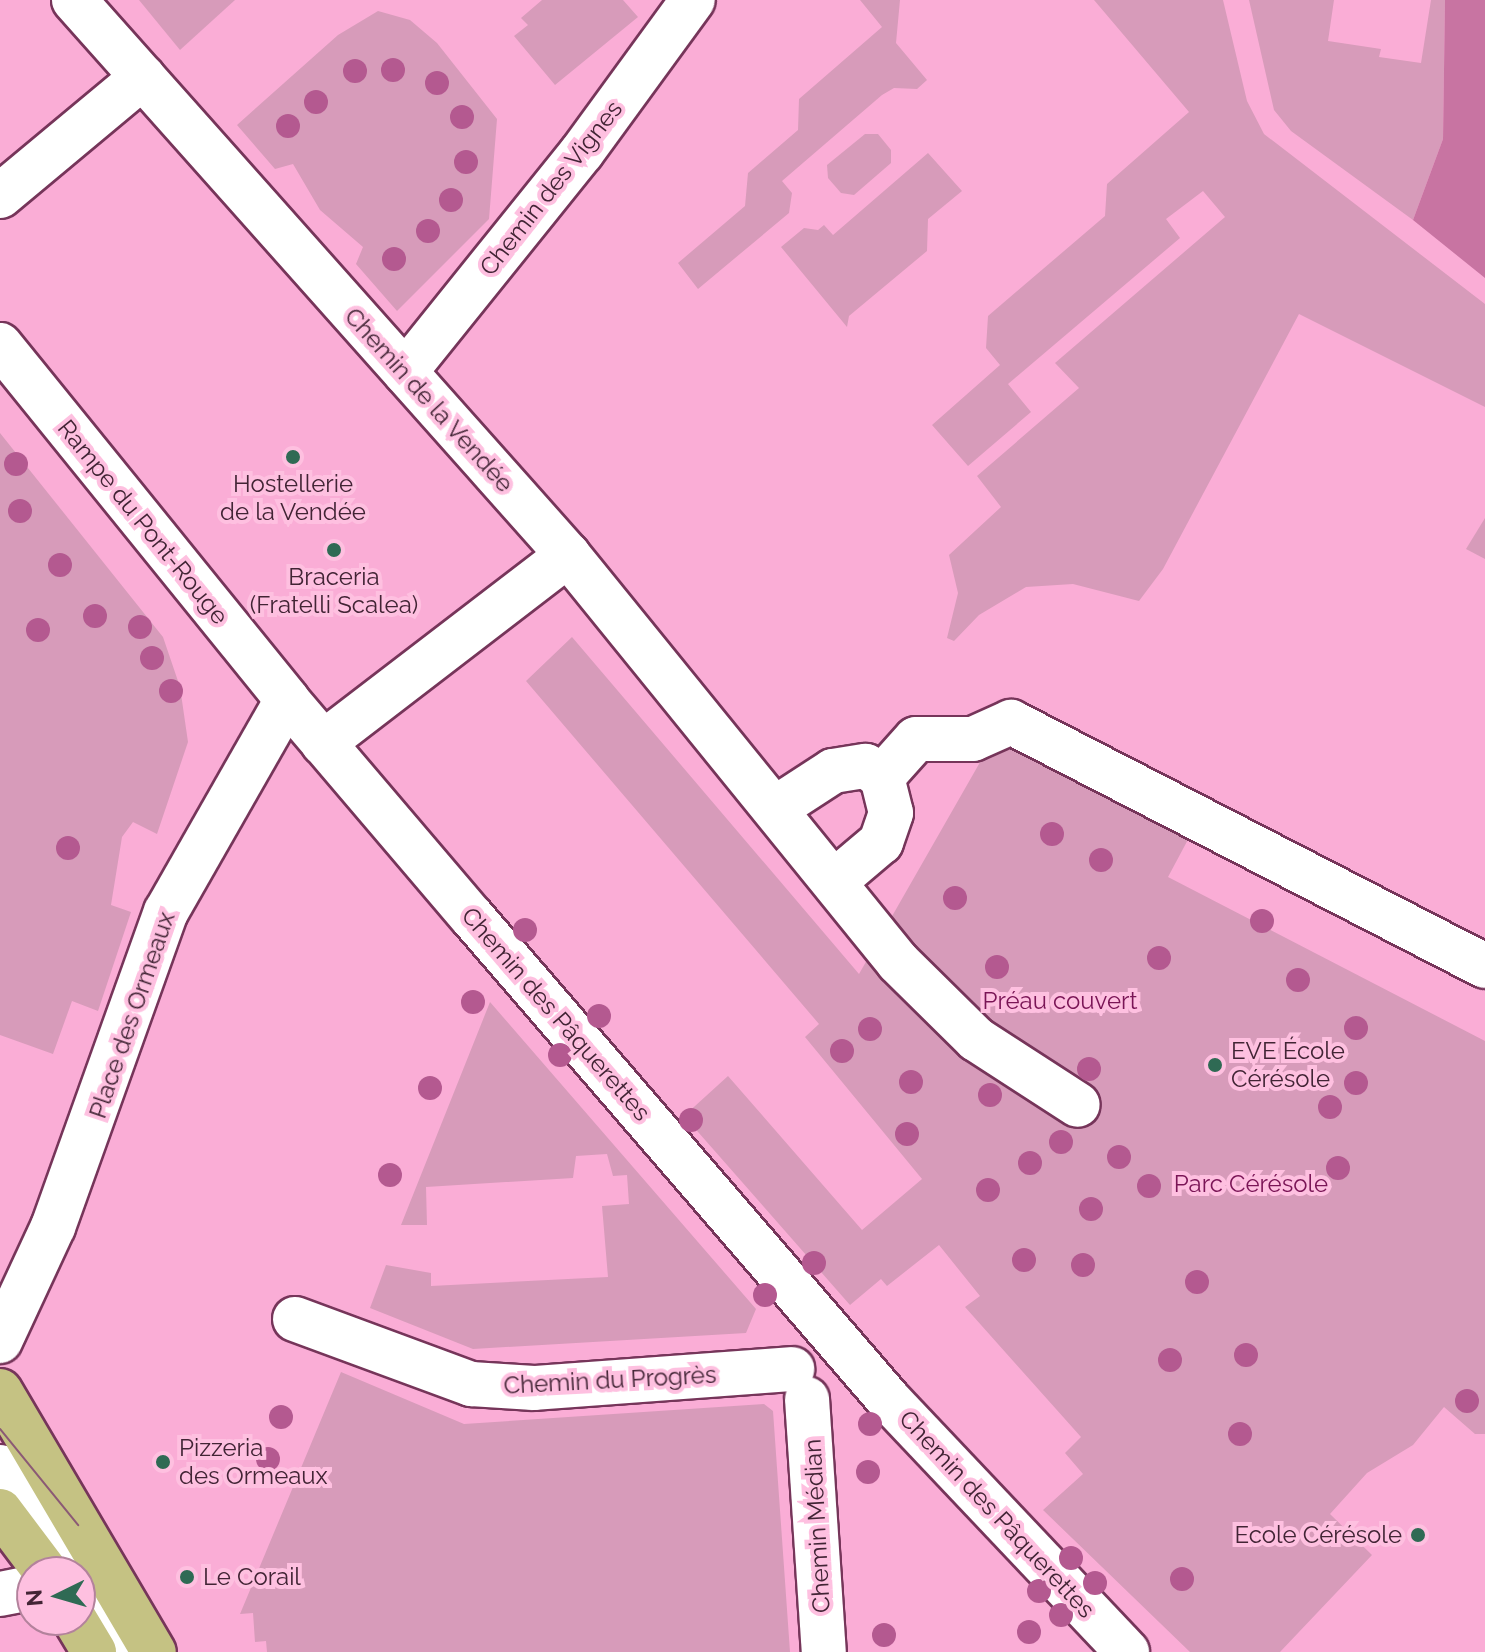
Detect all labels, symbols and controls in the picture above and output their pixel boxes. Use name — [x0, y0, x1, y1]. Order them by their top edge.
street label: Chemin des Vignes — [474, 95, 628, 281]
street label: Chemin de la Vendée — [338, 302, 520, 498]
street label: Rampe du Pont-Rouge — [52, 414, 234, 630]
marker: Hostellerie de la Vendée — [284, 448, 302, 466]
place label: Hostellerie de la Vendée — [220, 470, 366, 526]
marker: Braceria (Fratelli Scalea) — [325, 541, 343, 559]
place label: Braceria (Fratelli Scalea) — [250, 563, 418, 619]
street label: Chemin des Pâquerettes — [455, 901, 657, 1127]
street label: Place des Ormeaux — [83, 908, 181, 1122]
park label: Préau couvert — [982, 987, 1138, 1015]
place label: EVE École Cérésole — [1231, 1037, 1345, 1093]
marker: EVE École Cérésole — [1206, 1056, 1224, 1074]
park label: Parc Cérésole — [1174, 1170, 1328, 1198]
street label: Chemin du Progrès — [503, 1360, 717, 1400]
street label: Chemin des Pâquerettes — [893, 1404, 1101, 1624]
place label: Pizzeria des Ormeaux — [179, 1434, 328, 1490]
street label: Chemin Médian — [798, 1438, 836, 1614]
marker: Pizzeria des Ormeaux — [154, 1453, 172, 1471]
place label: Ecole Cérésole — [1235, 1521, 1402, 1549]
marker: Ecole Cérésole — [1409, 1526, 1427, 1544]
north arrow — [16, 1556, 96, 1636]
place label: Le Corail — [203, 1563, 301, 1591]
marker: Le Corail — [178, 1568, 196, 1586]
text: N — [20, 1588, 48, 1607]

